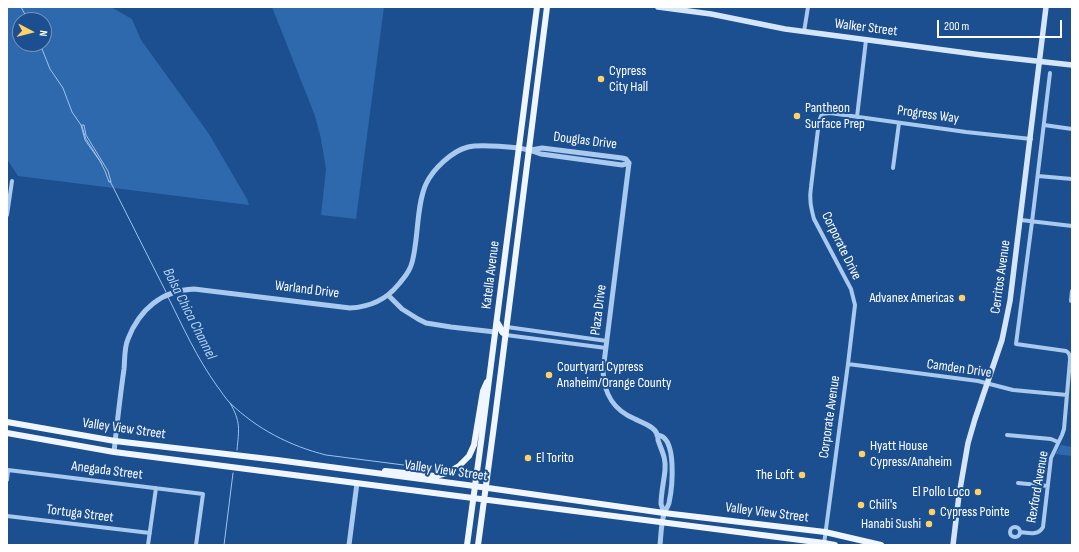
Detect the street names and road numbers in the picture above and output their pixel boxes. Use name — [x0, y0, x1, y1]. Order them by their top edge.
street label: Walker Street — [834, 16, 898, 40]
street label: Progress Way — [896, 102, 960, 128]
street label: Douglas Drive — [552, 129, 618, 153]
street label: Corporate Drive — [817, 209, 865, 283]
street label: Cerritos Avenue — [988, 239, 1014, 315]
street label: Katella Avenue — [478, 240, 504, 310]
street label: Warland Drive — [274, 278, 340, 302]
street label: Plaza Drive — [588, 284, 610, 336]
street label: Camden Drive — [926, 356, 992, 382]
street label: Corporate Avenue — [816, 374, 844, 460]
street label: Valley View Street — [81, 415, 167, 443]
street label: Rexford Avenue — [1023, 450, 1053, 524]
street label: Valley View Street — [403, 457, 489, 485]
street label: Anegada Street — [70, 458, 144, 484]
street label: Valley View Street — [724, 500, 810, 526]
street label: Tortuga Street — [46, 502, 114, 526]

